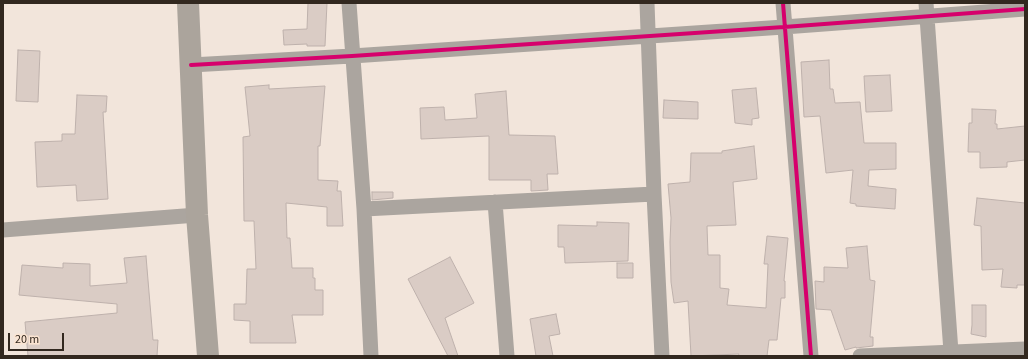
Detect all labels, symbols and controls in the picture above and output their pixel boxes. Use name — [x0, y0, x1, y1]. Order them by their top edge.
scale bar — [10, 325, 66, 351]
text: 20 m — [15, 331, 39, 348]

